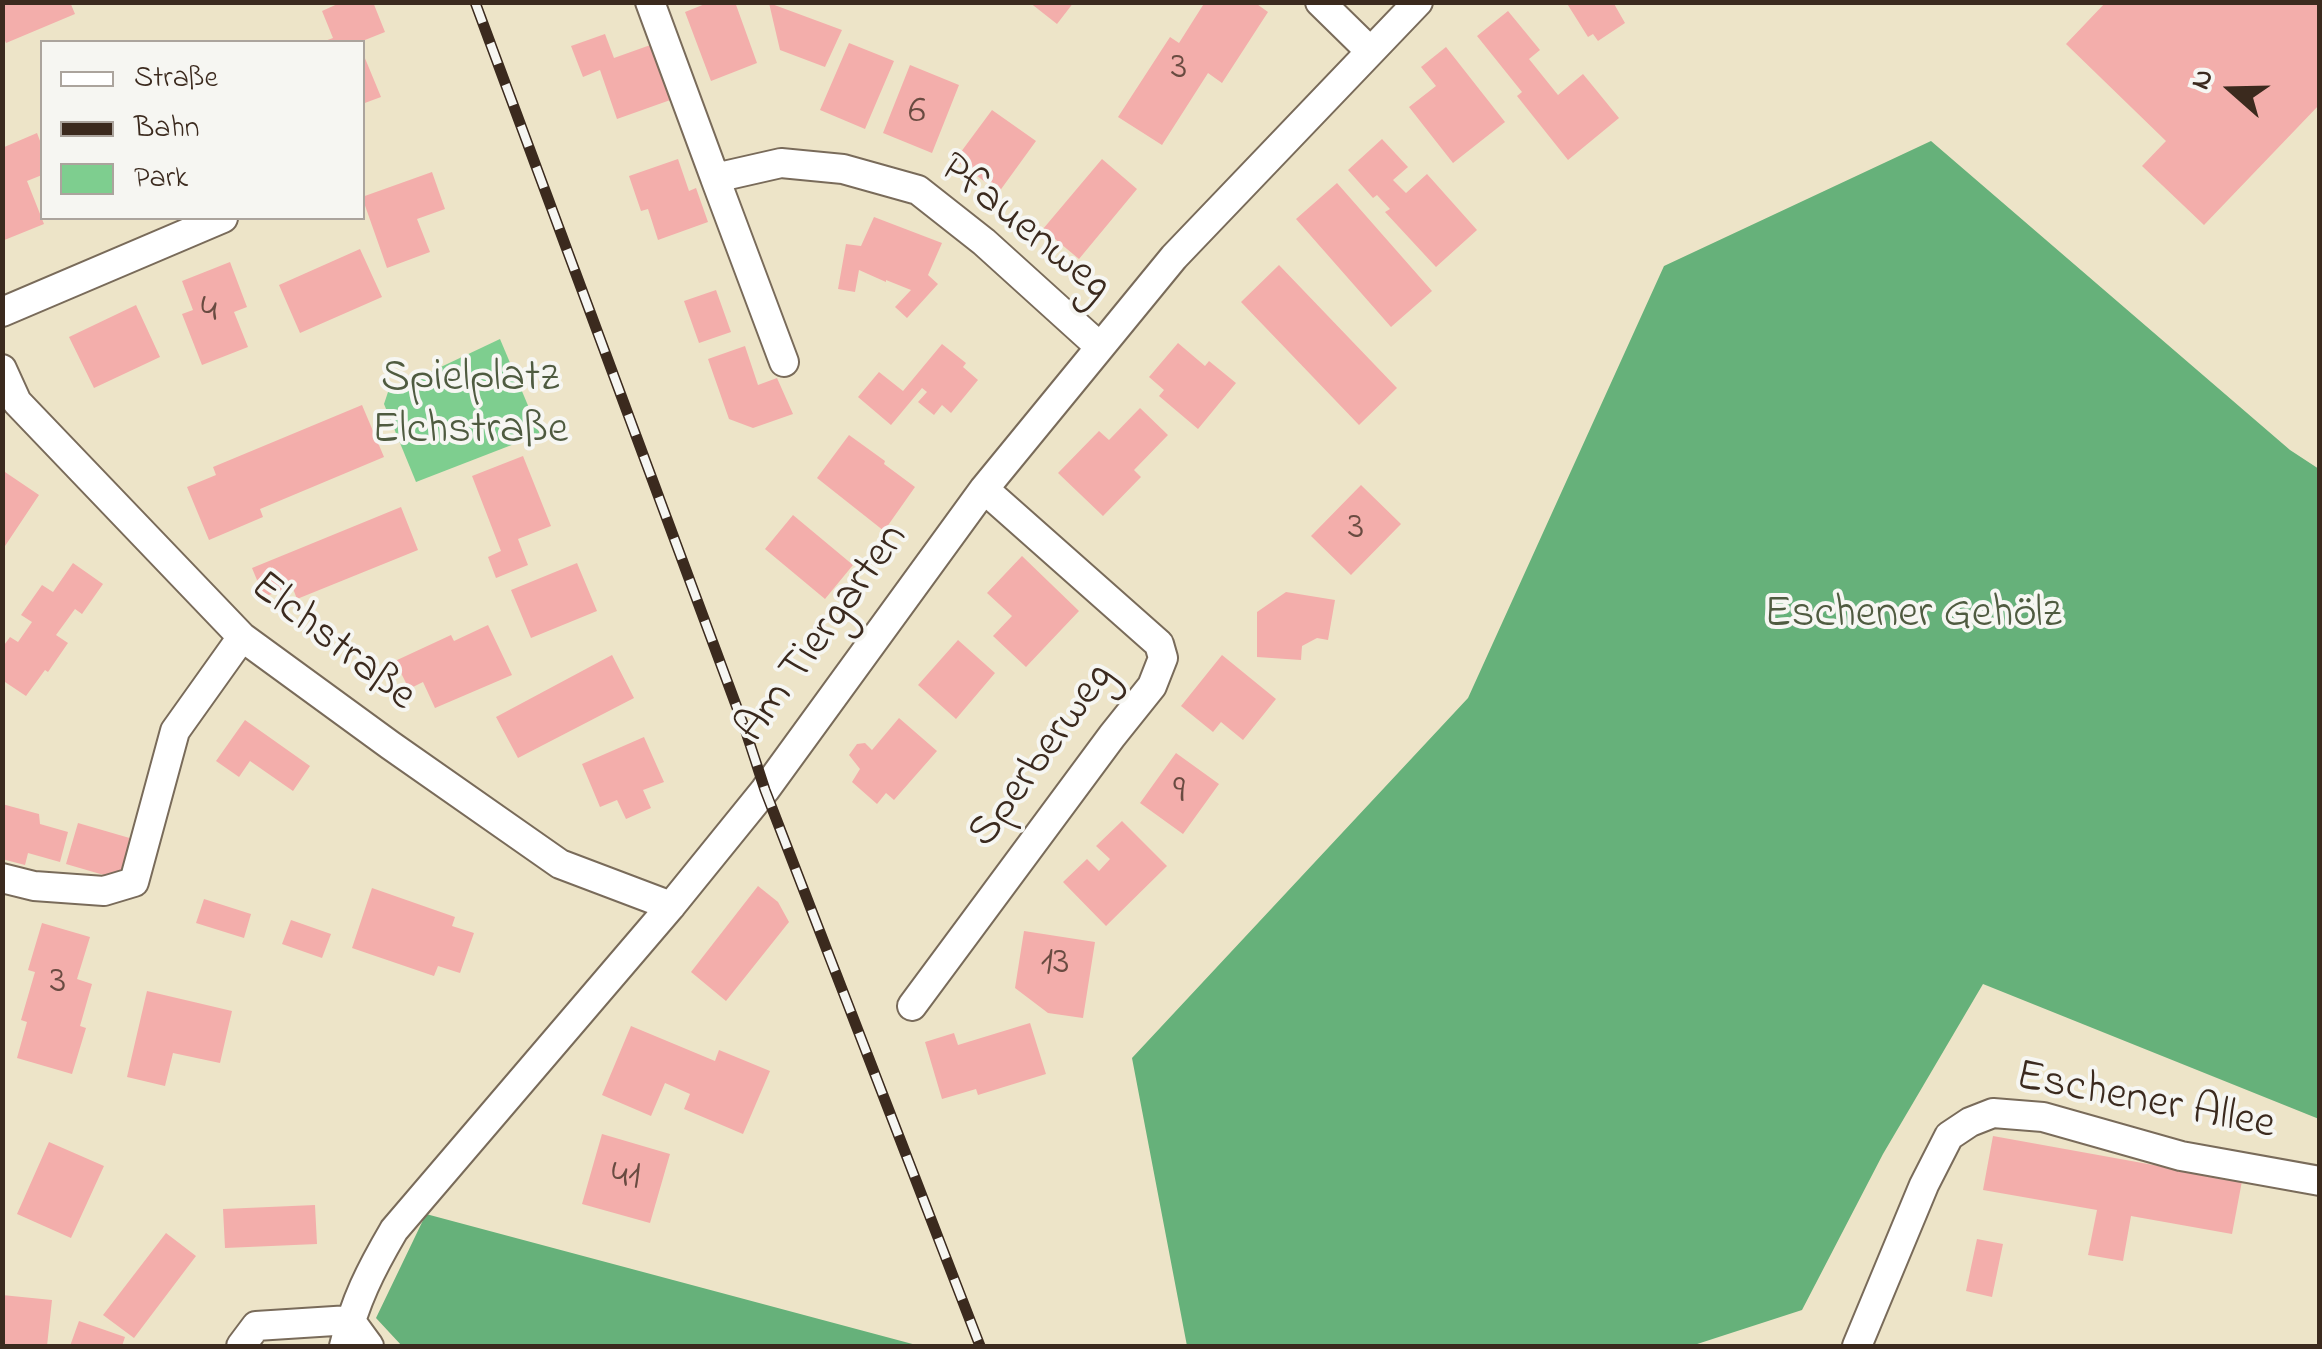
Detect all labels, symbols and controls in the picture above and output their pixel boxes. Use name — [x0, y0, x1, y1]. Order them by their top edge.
legend — [40, 40, 365, 220]
north arrow — [2182, 40, 2282, 140]
house number: 3 — [1171, 46, 1187, 94]
text: Straße — [134, 57, 218, 101]
text: N — [2181, 64, 2226, 95]
house number: 6 — [908, 90, 926, 138]
text: Bahn — [134, 107, 199, 151]
street label: Pfauenweg — [926, 144, 1120, 316]
text: Park — [134, 157, 188, 201]
house number: 4 — [201, 289, 217, 337]
park label: Spielplatz Elchstraße — [372, 355, 568, 461]
house number: 3 — [1348, 506, 1364, 554]
street label: Am Tiergarten — [727, 515, 923, 755]
street label: Elchstraße — [237, 562, 425, 726]
park label: Eschener Gehölz — [1764, 591, 2062, 645]
street label: Sperberweg — [959, 654, 1129, 860]
house number: 9 — [1173, 770, 1185, 818]
house number: 13 — [1040, 941, 1070, 989]
house number: 3 — [50, 960, 66, 1008]
street label: Eschener Allee — [2011, 1052, 2279, 1156]
house number: 41 — [611, 1155, 641, 1203]

